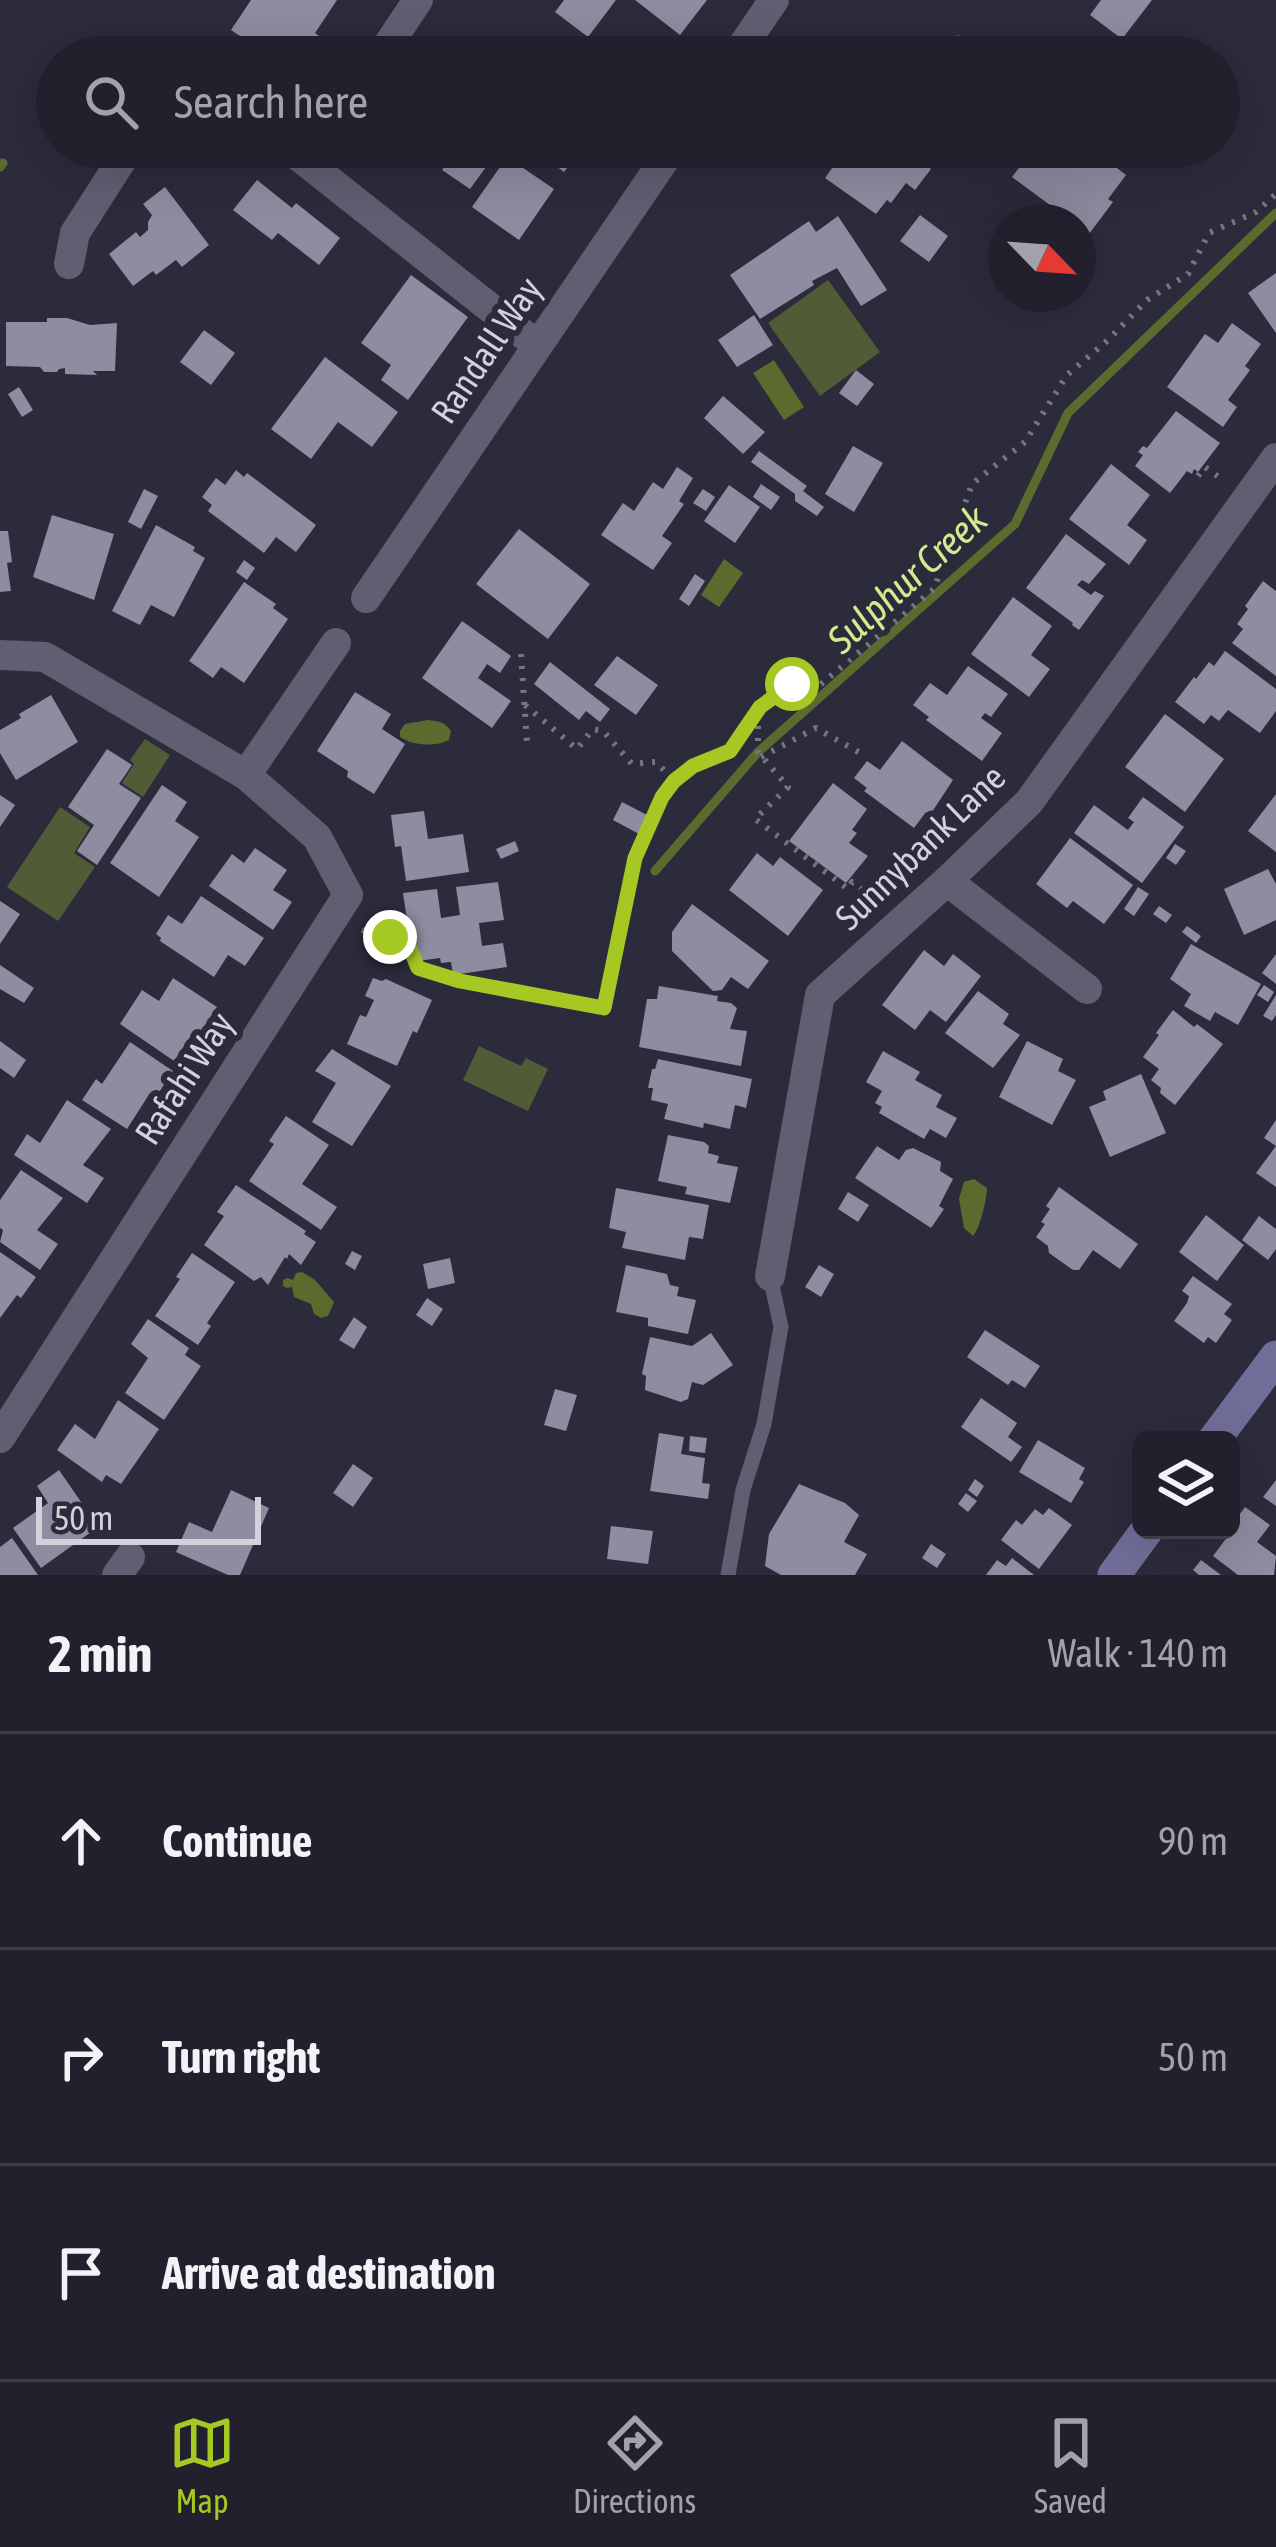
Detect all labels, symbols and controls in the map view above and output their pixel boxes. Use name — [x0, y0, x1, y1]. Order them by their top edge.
search box — [36, 36, 1240, 168]
icon: search — [78, 69, 144, 135]
text: Search here — [174, 76, 368, 128]
north arrow — [988, 204, 1096, 312]
street label: Randall Way — [422, 269, 550, 431]
water label: Sulphur Creek — [818, 496, 996, 662]
route start — [765, 657, 819, 711]
street label: Sunnybank Lane — [827, 756, 1013, 938]
route end — [363, 910, 417, 964]
street label: Rafahi Way — [126, 1004, 242, 1152]
map controls — [1132, 1431, 1240, 1539]
button: layers — [1132, 1431, 1240, 1539]
scale bar — [36, 1491, 261, 1544]
text: 50 m — [54, 1499, 113, 1537]
text: 2 min — [48, 1624, 152, 1683]
text: Walk · 140 m — [1048, 1631, 1228, 1675]
icon: ahead — [48, 1808, 114, 1874]
text: Continue — [162, 1815, 313, 1867]
text: 90 m — [1158, 1819, 1228, 1863]
icon: right — [48, 2024, 114, 2090]
text: Turn right — [162, 2031, 320, 2083]
text: 50 m — [1158, 2035, 1228, 2079]
icon: arrive — [48, 2240, 114, 2306]
text: Arrive at destination — [162, 2247, 496, 2299]
tab: Map — [169, 2410, 235, 2520]
tab: Directions — [573, 2410, 696, 2520]
tab: Saved — [1034, 2410, 1107, 2520]

